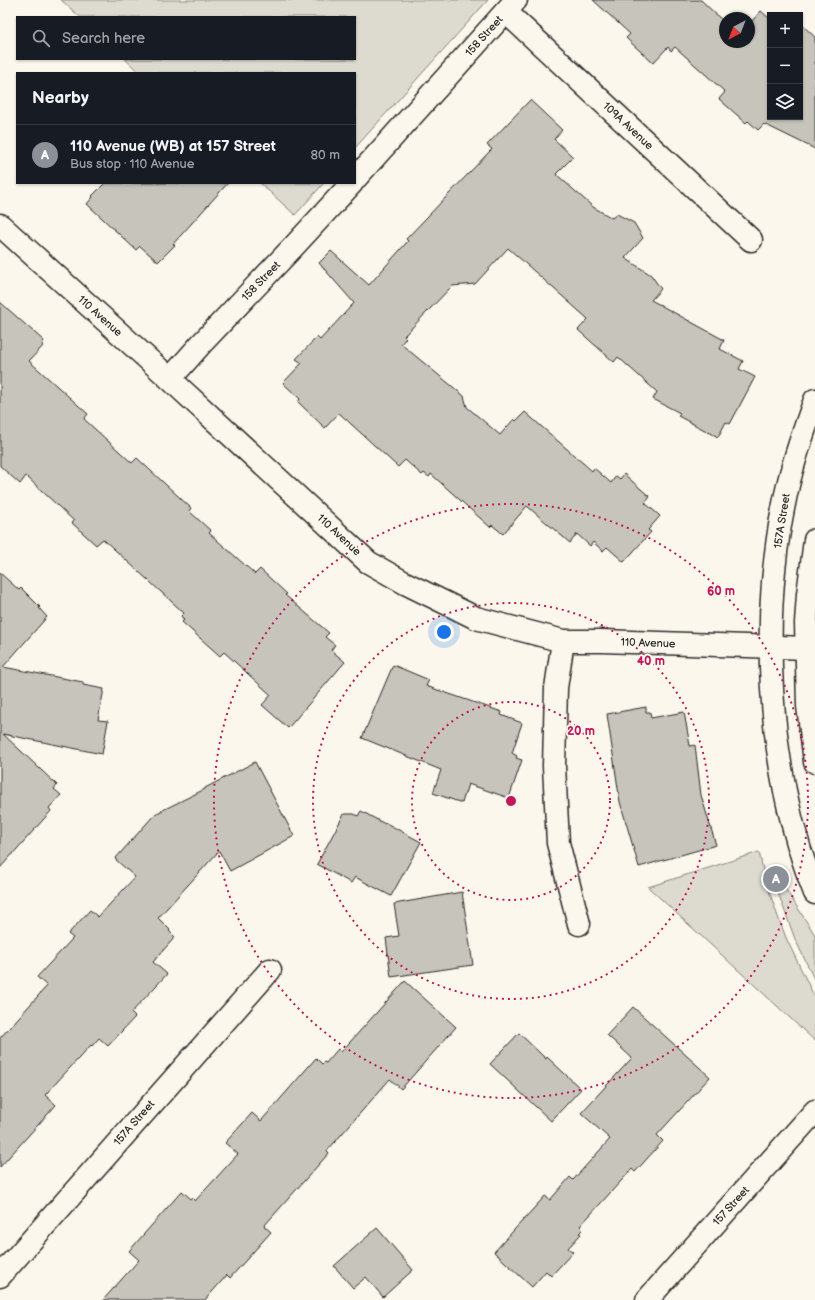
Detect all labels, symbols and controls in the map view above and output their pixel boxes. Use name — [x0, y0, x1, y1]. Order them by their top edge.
north arrow — [719, 12, 755, 48]
map controls — [767, 12, 803, 120]
button: + — [767, 12, 803, 48]
street label: 158 Street — [462, 13, 506, 59]
search box — [16, 16, 356, 60]
icon: search — [30, 27, 52, 49]
text: Search here — [62, 29, 145, 48]
button: − — [767, 48, 803, 84]
button: layers — [767, 84, 803, 120]
text: Nearby — [32, 88, 89, 108]
street label: 109A Avenue — [600, 100, 656, 153]
text: 110 Avenue (WB) at 157 Street — [70, 137, 276, 156]
text: A — [41, 147, 49, 163]
text: 80 m — [311, 147, 340, 163]
text: Bus stop · 110 Avenue — [70, 156, 194, 172]
street label: 158 Street — [239, 258, 283, 303]
street label: 110 Avenue — [75, 293, 125, 340]
street label: 157A Street — [771, 492, 793, 549]
street label: 110 Avenue — [315, 512, 364, 559]
text: 60 m — [707, 584, 735, 599]
your location — [434, 622, 454, 642]
street label: 110 Avenue — [620, 636, 676, 650]
text: 40 m — [637, 654, 665, 669]
text: 20 m — [567, 724, 595, 739]
centre of rings — [504, 794, 518, 808]
pin: A — [763, 864, 789, 894]
street label: 157A Street — [111, 1097, 158, 1148]
street label: 157 Street — [710, 1183, 752, 1228]

